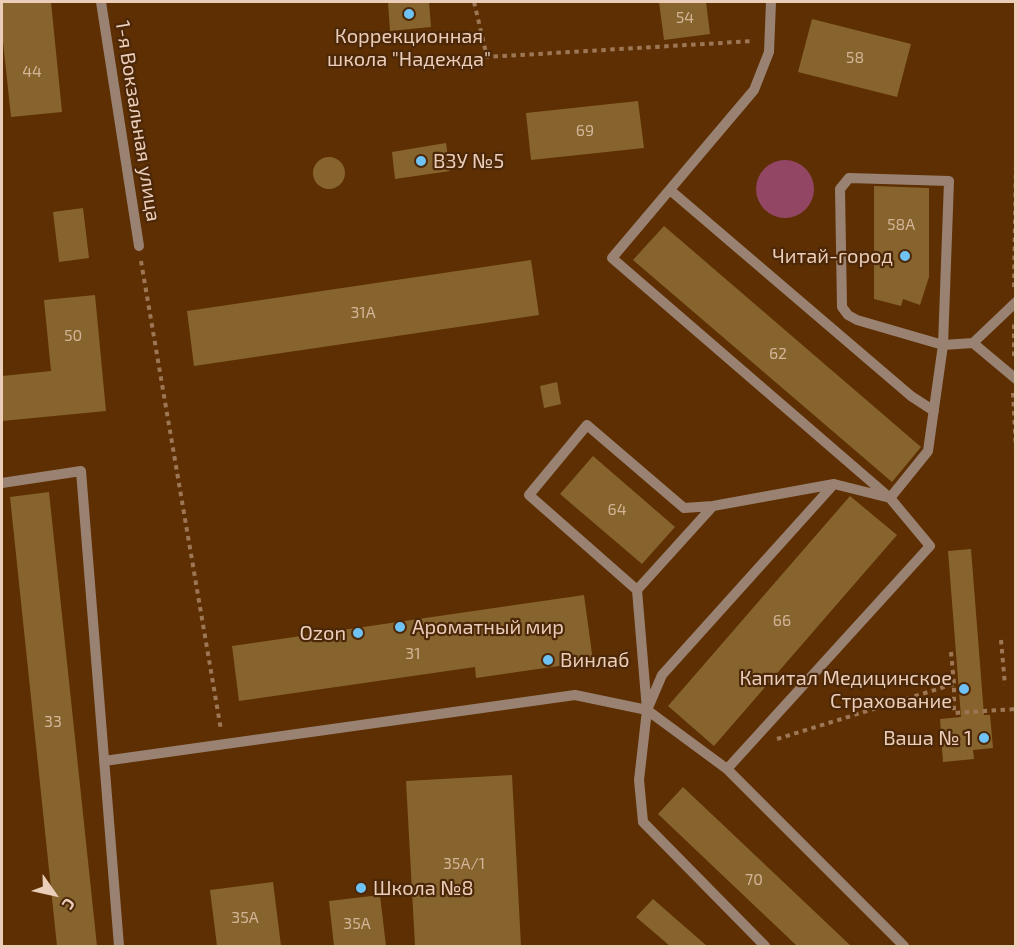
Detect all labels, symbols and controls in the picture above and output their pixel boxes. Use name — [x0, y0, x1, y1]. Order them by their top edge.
marker: Коррекционная школа "Надежда" — [402, 7, 416, 21]
house number: 54 — [676, 8, 694, 28]
street label: 1-я Вокзальная улица — [110, 19, 166, 223]
place label: Коррекционная школа "Надежда" — [327, 24, 491, 71]
house number: 58 — [846, 48, 864, 68]
house number: 44 — [22, 62, 42, 82]
house number: 69 — [576, 121, 594, 141]
place label: ВЗУ №5 — [433, 149, 504, 173]
marker: ВЗУ №5 — [414, 154, 428, 168]
house number: 58А — [887, 215, 915, 235]
place label: Читай-город — [772, 244, 893, 268]
marker: Читай-город — [898, 249, 912, 263]
house number: 31А — [350, 303, 376, 323]
house number: 50 — [64, 326, 82, 346]
house number: 62 — [769, 344, 787, 364]
house number: 64 — [608, 500, 626, 520]
house number: 66 — [773, 611, 791, 631]
place label: Ароматный мир — [412, 615, 564, 639]
marker: Ароматный мир — [393, 620, 407, 634]
place label: Ozon — [299, 621, 346, 645]
marker: Ozon — [351, 626, 365, 640]
house number: 31 — [405, 644, 421, 664]
place label: Винлаб — [560, 648, 630, 672]
marker: Винлаб — [541, 653, 555, 667]
place label: Капитал Медицинское Страхование — [740, 666, 952, 713]
marker: Капитал Медицинское Страхование — [957, 682, 971, 696]
house number: 33 — [44, 712, 62, 732]
place label: Ваша № 1 — [883, 726, 972, 750]
marker: Ваша № 1 — [977, 731, 991, 745]
house number: 35А/1 — [443, 854, 485, 874]
north arrow — [24, 864, 84, 924]
house number: 70 — [745, 870, 763, 890]
place label: Школа №8 — [373, 876, 474, 900]
marker: Школа №8 — [354, 881, 368, 895]
text: С — [59, 895, 80, 914]
house number: 35А — [231, 908, 259, 928]
house number: 35А — [343, 914, 371, 934]

